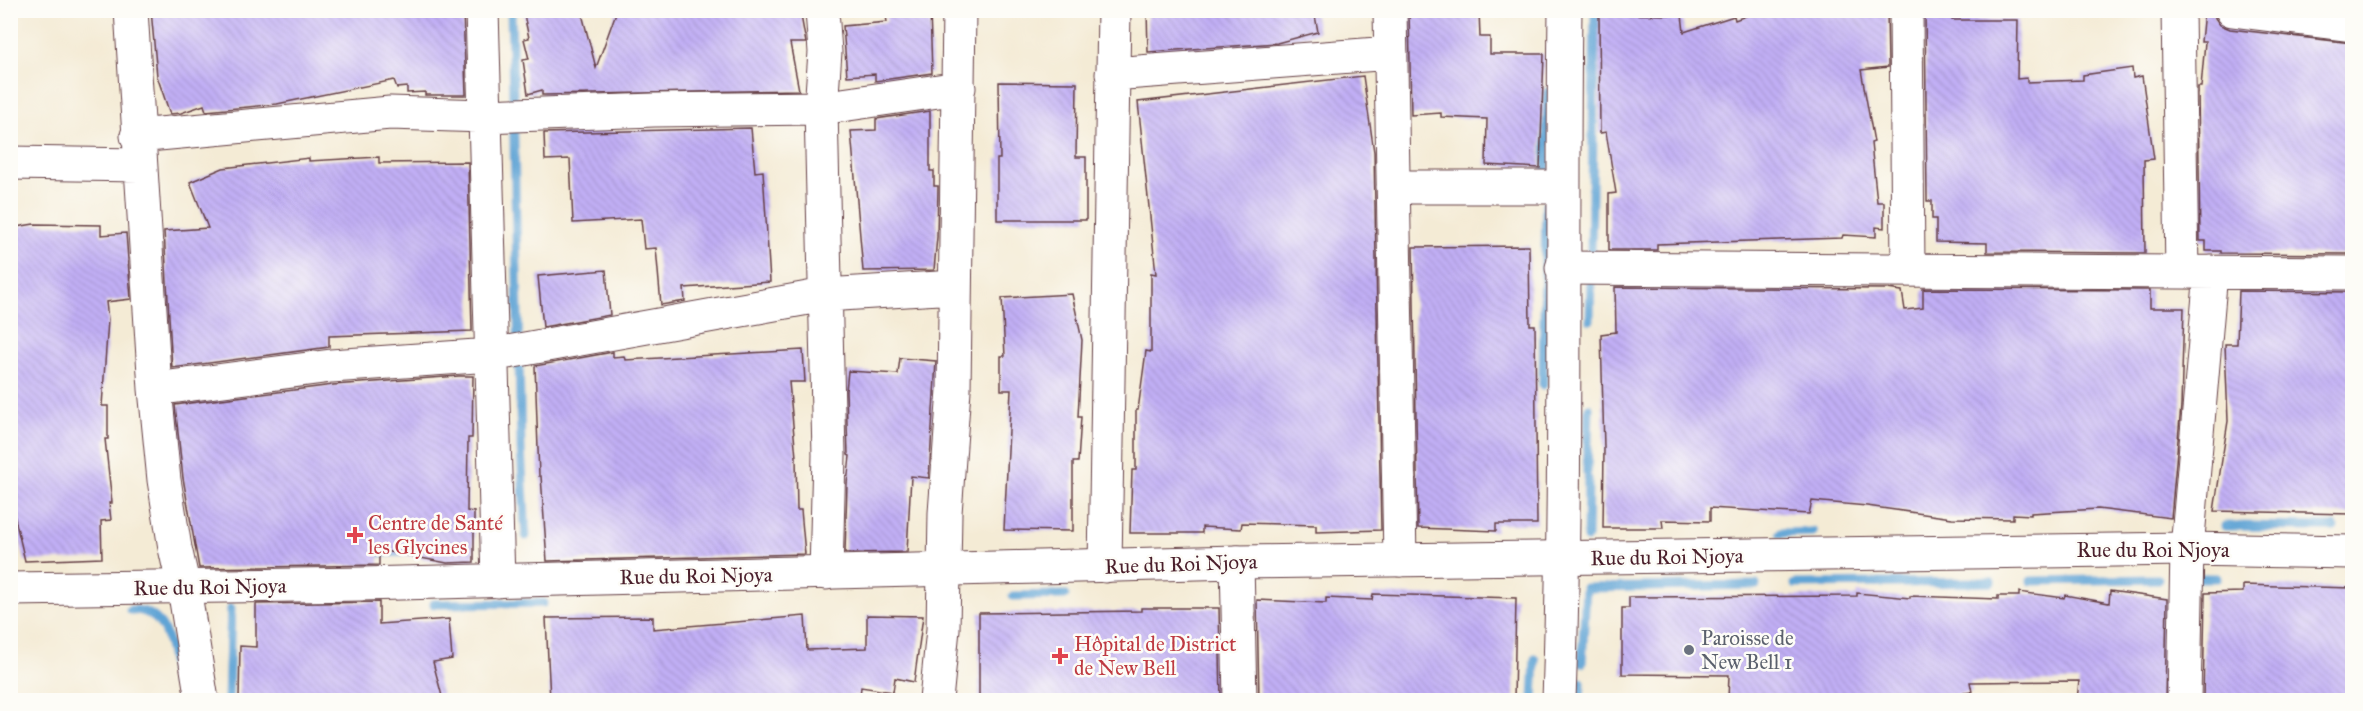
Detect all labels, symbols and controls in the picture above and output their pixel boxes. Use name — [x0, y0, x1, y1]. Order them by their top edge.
place label: Centre de Santé les Glycines — [368, 510, 503, 560]
marker: Centre de Santé les Glycines — [346, 526, 364, 544]
street label: Rue du Roi Njoya — [2076, 537, 2230, 563]
street label: Rue du Roi Njoya — [1590, 543, 1744, 571]
street label: Rue du Roi Njoya — [1104, 548, 1258, 580]
street label: Rue du Roi Njoya — [619, 562, 773, 590]
street label: Rue du Roi Njoya — [133, 573, 287, 601]
place label: Paroisse de New Bell 1 — [1701, 625, 1794, 675]
place label: Hôpital de District de New Bell — [1074, 631, 1237, 681]
marker: Paroisse de New Bell 1 — [1682, 643, 1696, 657]
marker: Hôpital de District de New Bell — [1051, 647, 1069, 665]

